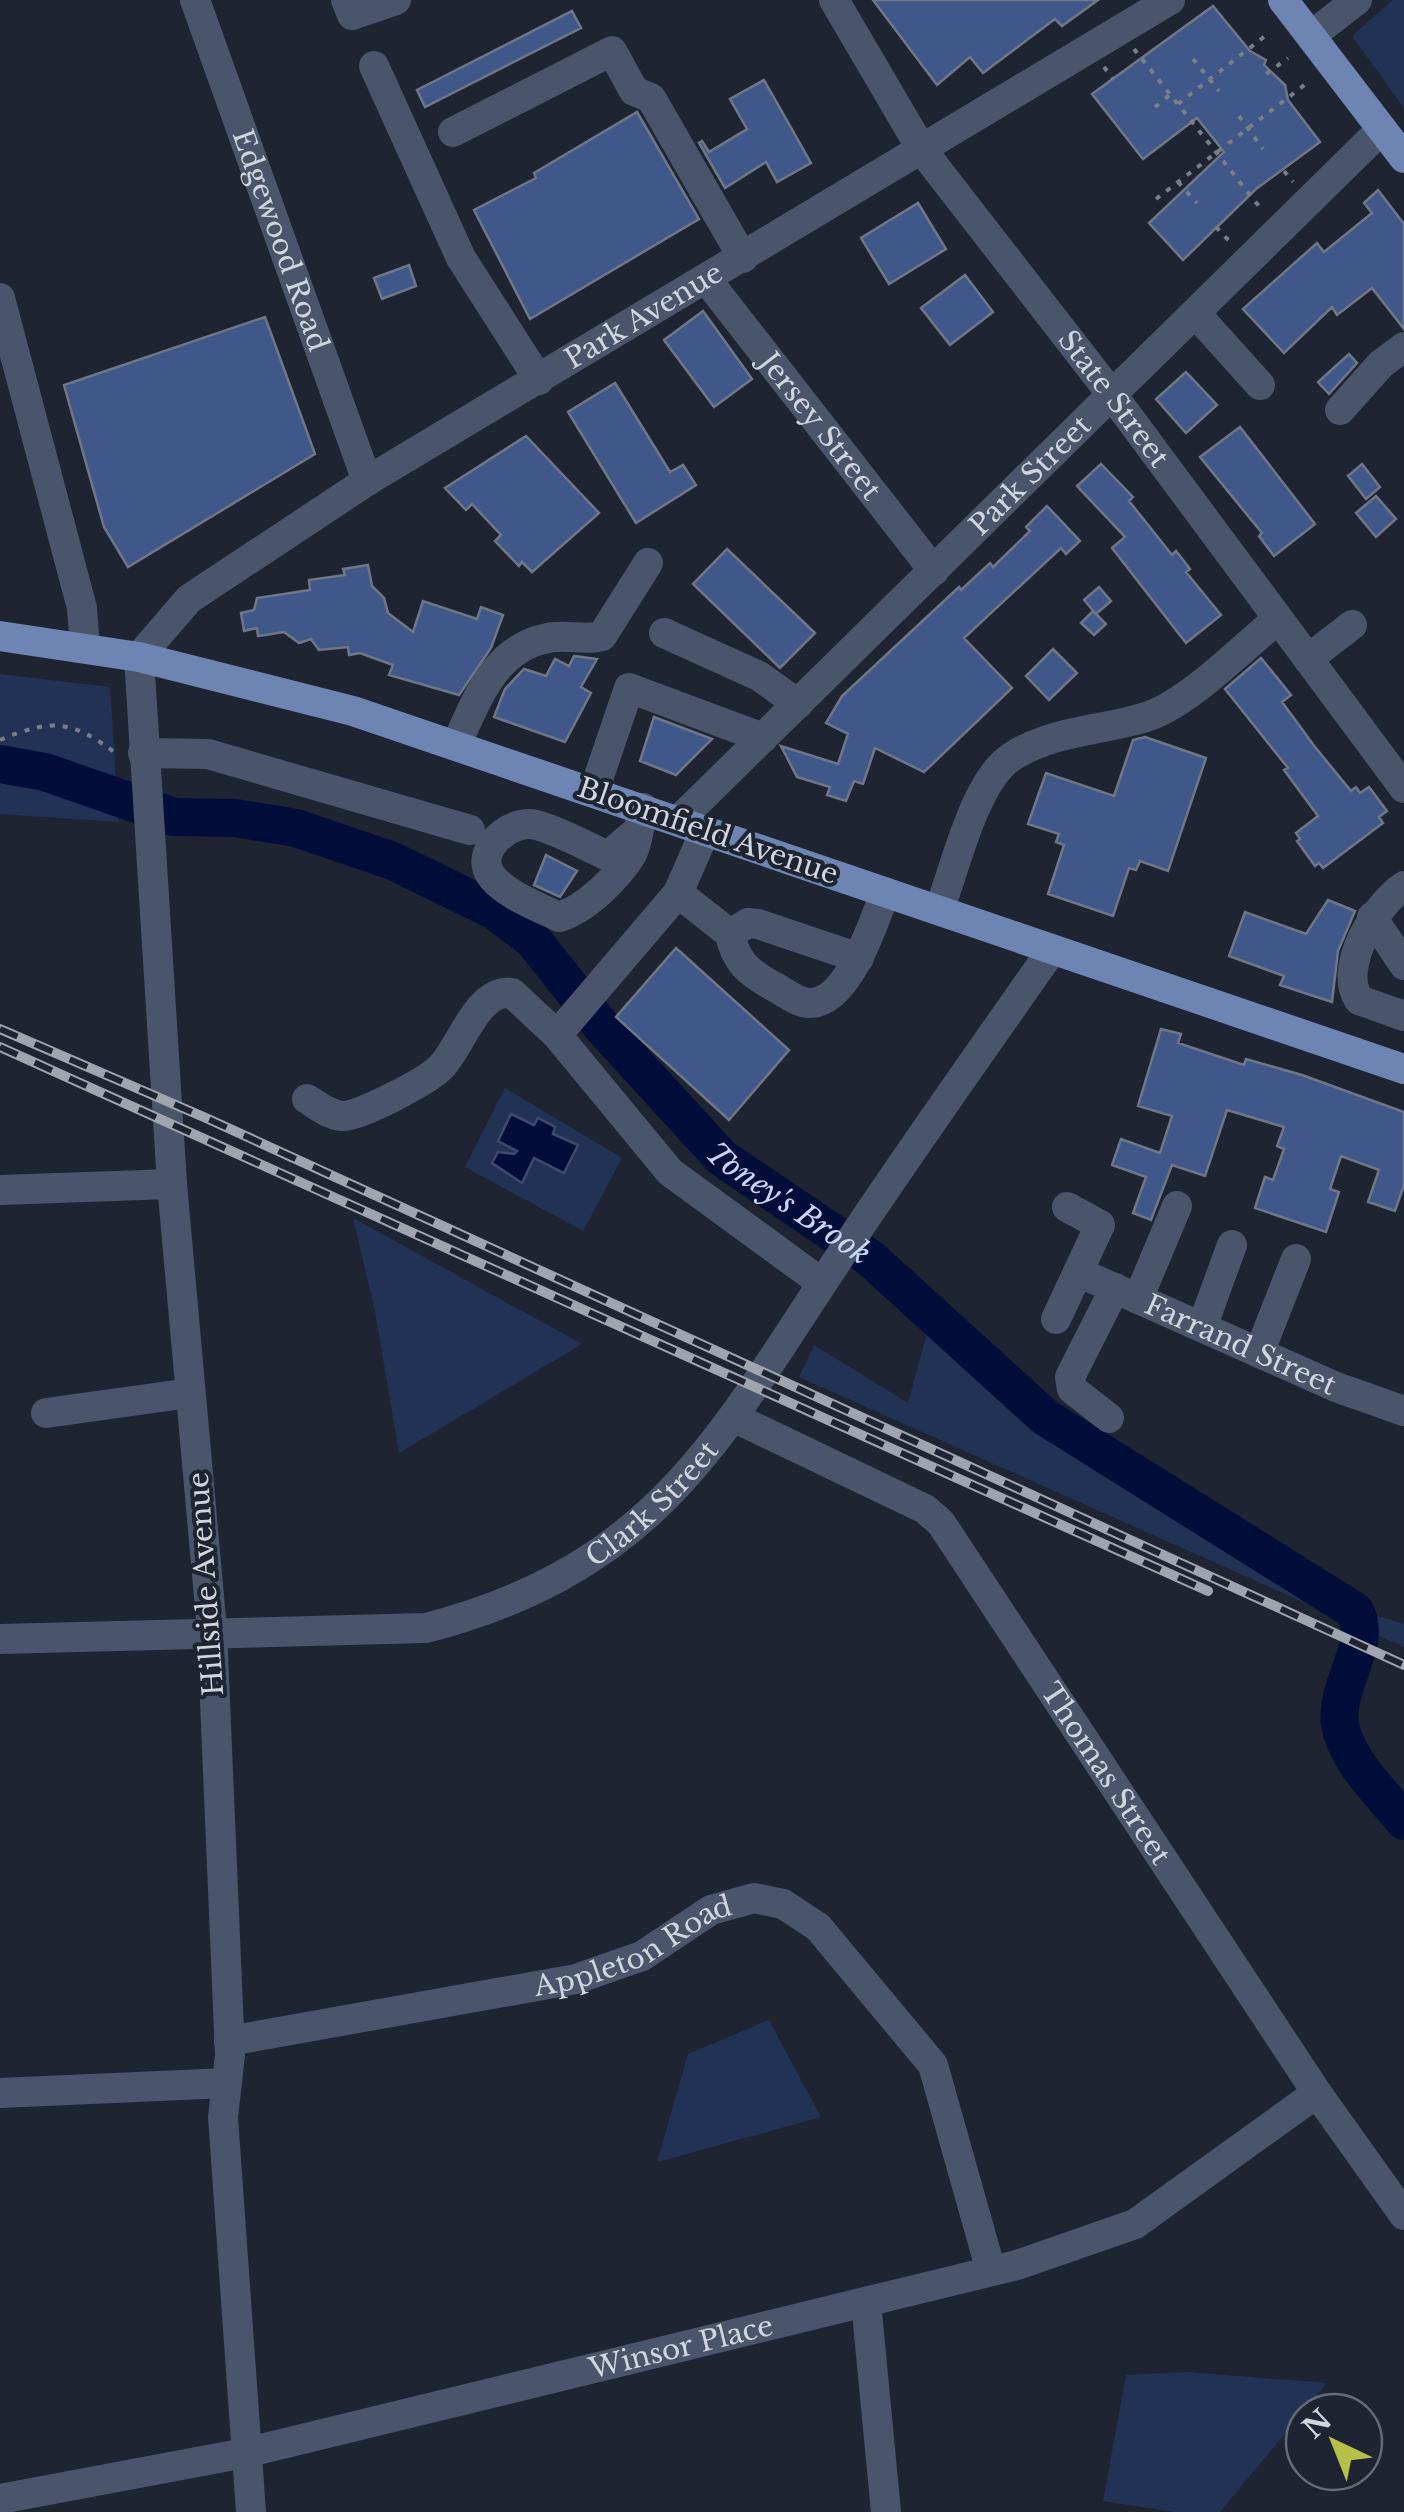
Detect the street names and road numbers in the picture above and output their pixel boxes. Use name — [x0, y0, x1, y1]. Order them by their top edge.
street label: Edgewood Road — [225, 124, 337, 356]
street label: Park Avenue — [558, 255, 729, 376]
street label: State Street — [1051, 323, 1177, 474]
street label: Jersey Street — [750, 342, 889, 507]
street label: Park Street — [962, 407, 1098, 543]
street label: Bloomfield Avenue — [573, 770, 843, 892]
street label: Farrand Street — [1139, 1287, 1342, 1403]
street label: Clark Street — [579, 1433, 726, 1574]
street label: Hillside Avenue — [181, 1471, 231, 1697]
street label: Thomas Street — [1034, 1676, 1179, 1871]
street label: Appleton Road — [530, 1888, 736, 2004]
street label: Winsor Place — [584, 2308, 777, 2386]

